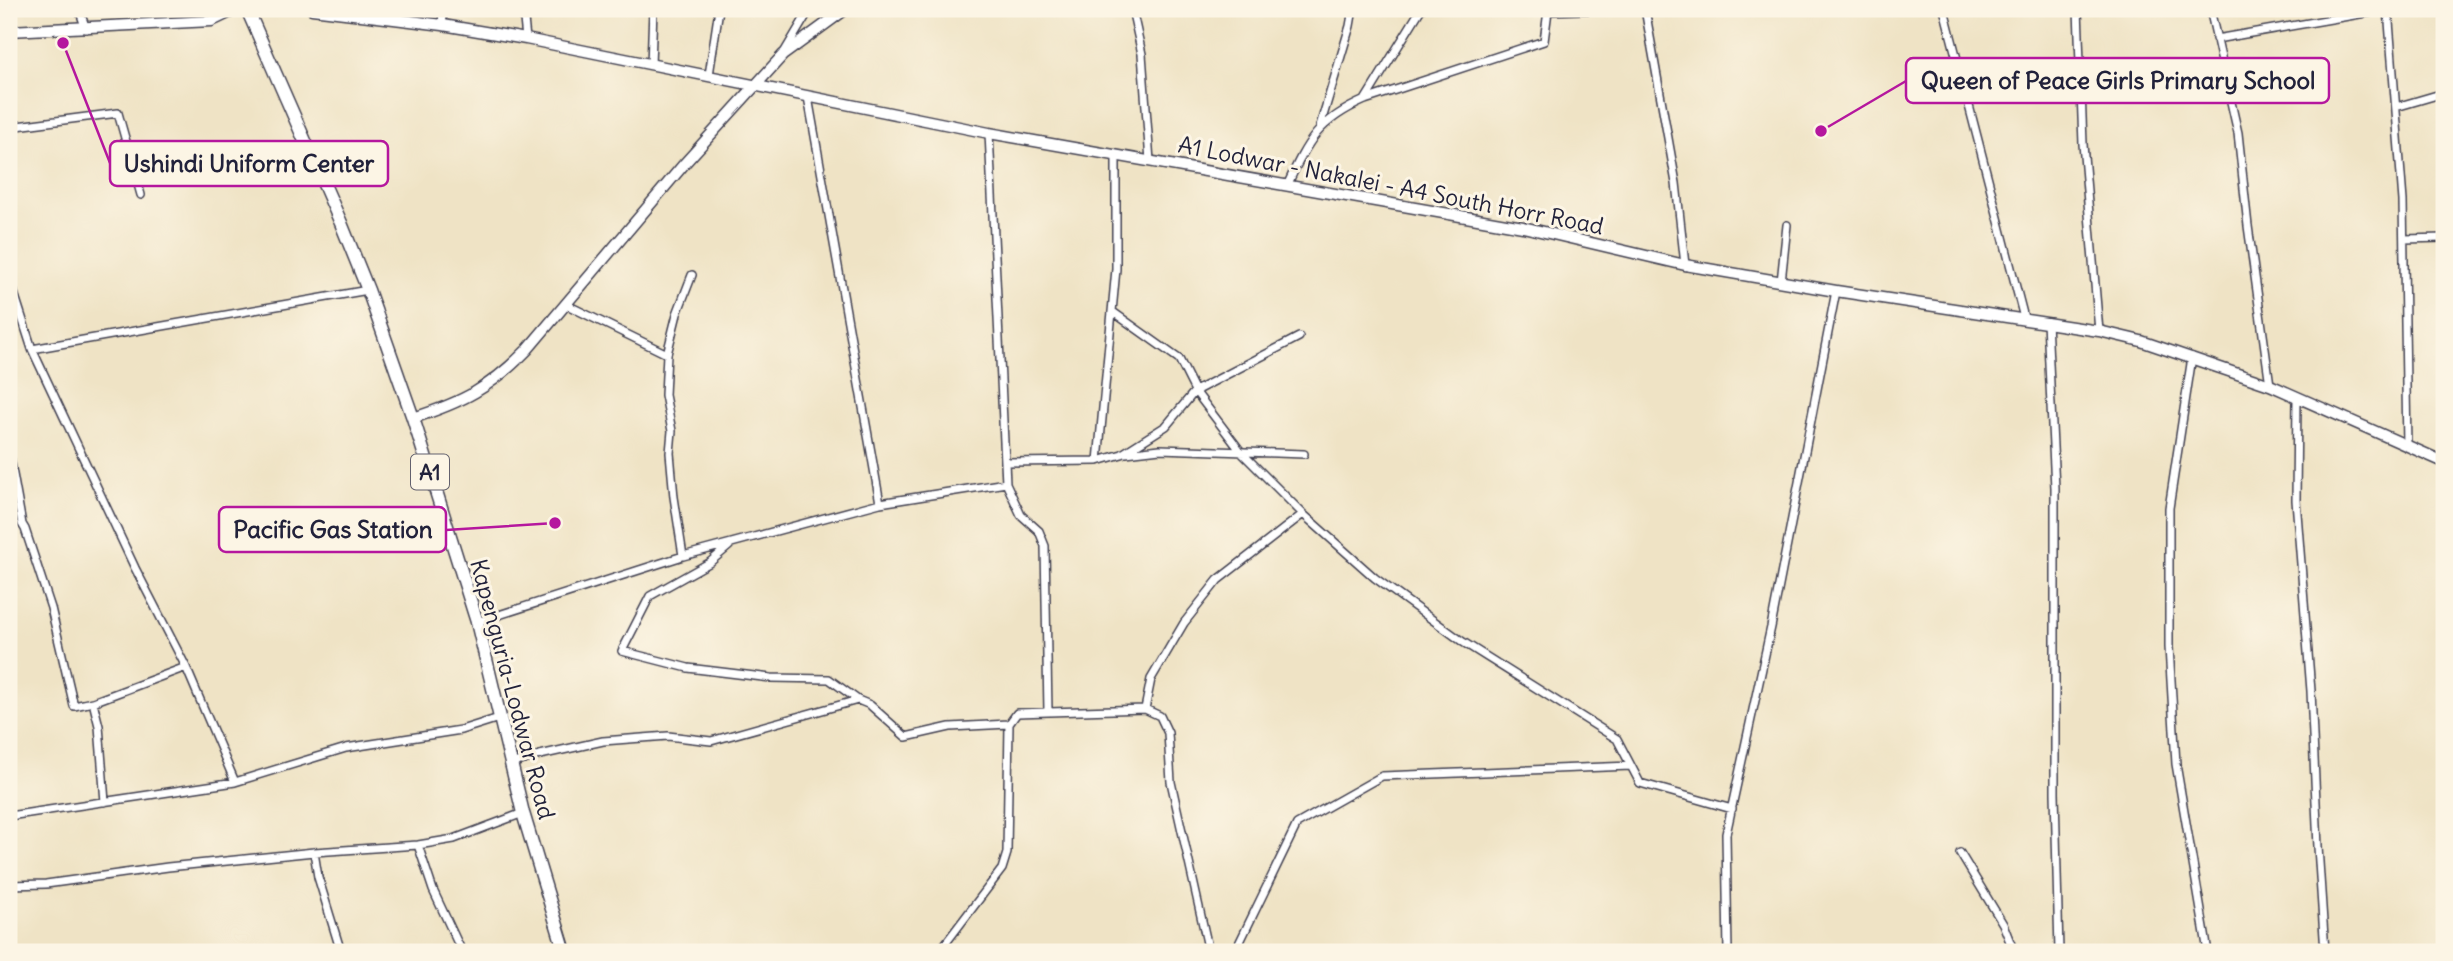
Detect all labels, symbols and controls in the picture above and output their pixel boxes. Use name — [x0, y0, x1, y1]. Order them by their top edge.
callout: Queen of Peace Girls Primary School — [1906, 58, 2329, 103]
text: Queen of Peace Girls Primary School — [1921, 65, 2315, 95]
street label: A1 Lodwar - Nakalei - A4 South Horr Road — [1176, 129, 1606, 241]
callout: Ushindi Uniform Center — [110, 141, 388, 186]
text: Ushindi Uniform Center — [124, 148, 375, 178]
road number: A1 — [411, 454, 449, 490]
callout: Pacific Gas Station — [219, 507, 446, 552]
text: Pacific Gas Station — [233, 514, 433, 544]
street label: Kapenguria-Lodwar Road — [464, 556, 562, 822]

